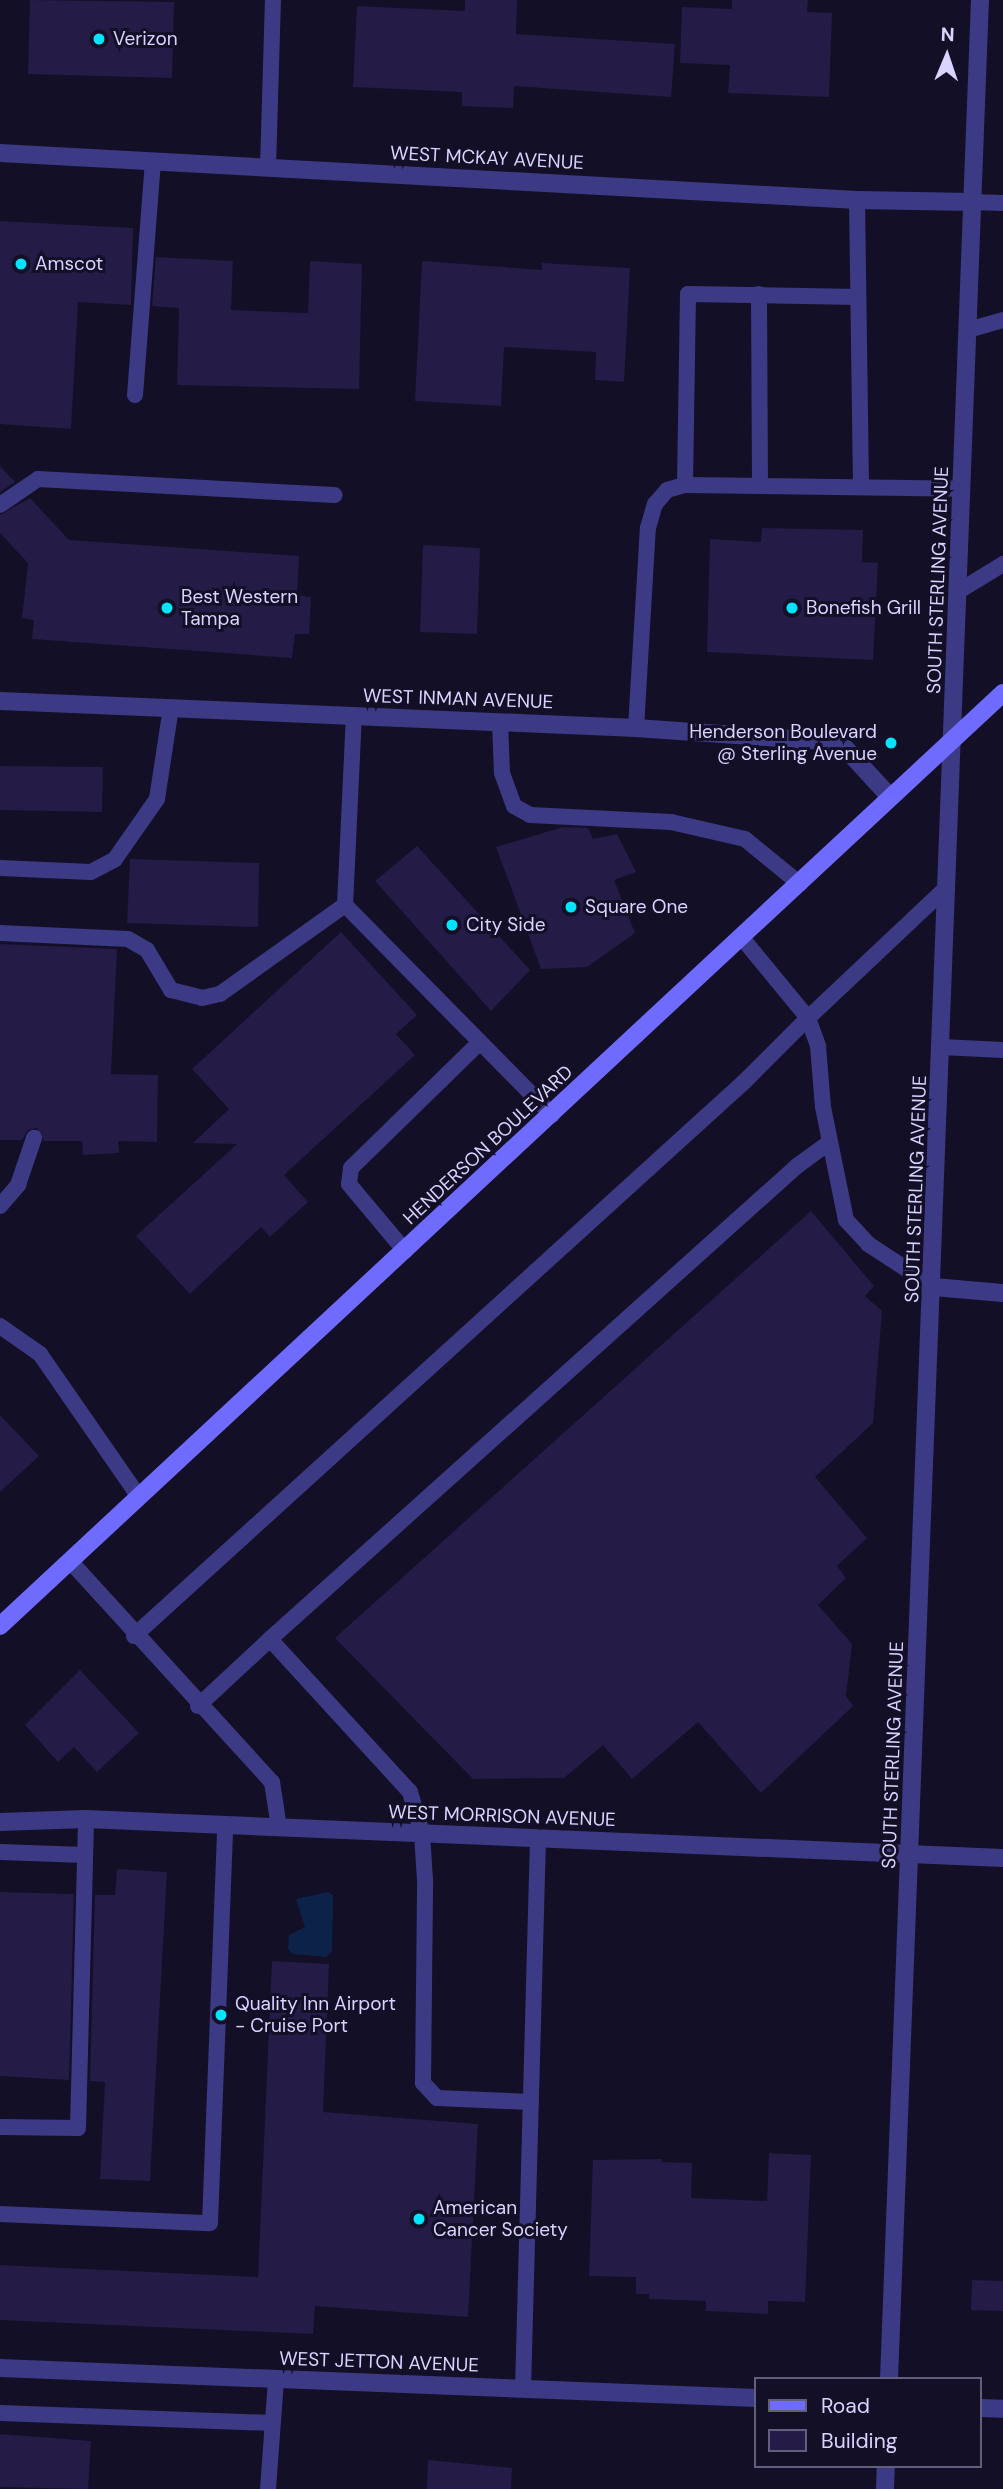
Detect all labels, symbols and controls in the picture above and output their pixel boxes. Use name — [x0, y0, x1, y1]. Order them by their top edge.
north arrow — [912, 21, 982, 91]
text: N — [940, 22, 955, 47]
place label: Verizon — [113, 28, 178, 50]
marker: Verizon — [91, 31, 107, 47]
street label: WEST MCKAY AVENUE — [390, 142, 584, 174]
place label: Amscot — [35, 253, 103, 275]
marker: Amscot — [13, 256, 29, 272]
street label: SOUTH STERLING AVENUE — [923, 466, 953, 694]
place label: Best Western Tampa — [181, 586, 298, 630]
place label: Bonefish Grill — [806, 597, 921, 619]
marker: Best Western Tampa — [159, 600, 175, 616]
marker: Bonefish Grill — [784, 600, 800, 616]
street label: WEST INMAN AVENUE — [362, 684, 554, 714]
place label: Henderson Boulevard @ Sterling Avenue — [689, 721, 877, 765]
marker: Henderson Boulevard @ Sterling Avenue — [883, 735, 899, 751]
place label: Square One — [585, 896, 688, 918]
marker: Square One — [563, 899, 579, 915]
place label: City Side — [466, 914, 546, 936]
marker: City Side — [444, 917, 460, 933]
street label: HENDERSON BOULEVARD — [399, 1061, 577, 1229]
street label: SOUTH STERLING AVENUE — [901, 1075, 931, 1303]
street label: SOUTH STERLING AVENUE — [878, 1641, 908, 1869]
street label: WEST MORRISON AVENUE — [388, 1801, 616, 1831]
place label: Quality Inn Airport - Cruise Port — [235, 1993, 396, 2037]
marker: Quality Inn Airport - Cruise Port — [213, 2007, 229, 2023]
place label: American Cancer Society — [433, 2197, 568, 2241]
marker: American Cancer Society — [411, 2211, 427, 2227]
street label: WEST JETTON AVENUE — [279, 2347, 479, 2377]
legend — [754, 2377, 982, 2468]
text: Road — [821, 2392, 870, 2420]
text: Building — [821, 2427, 897, 2455]

